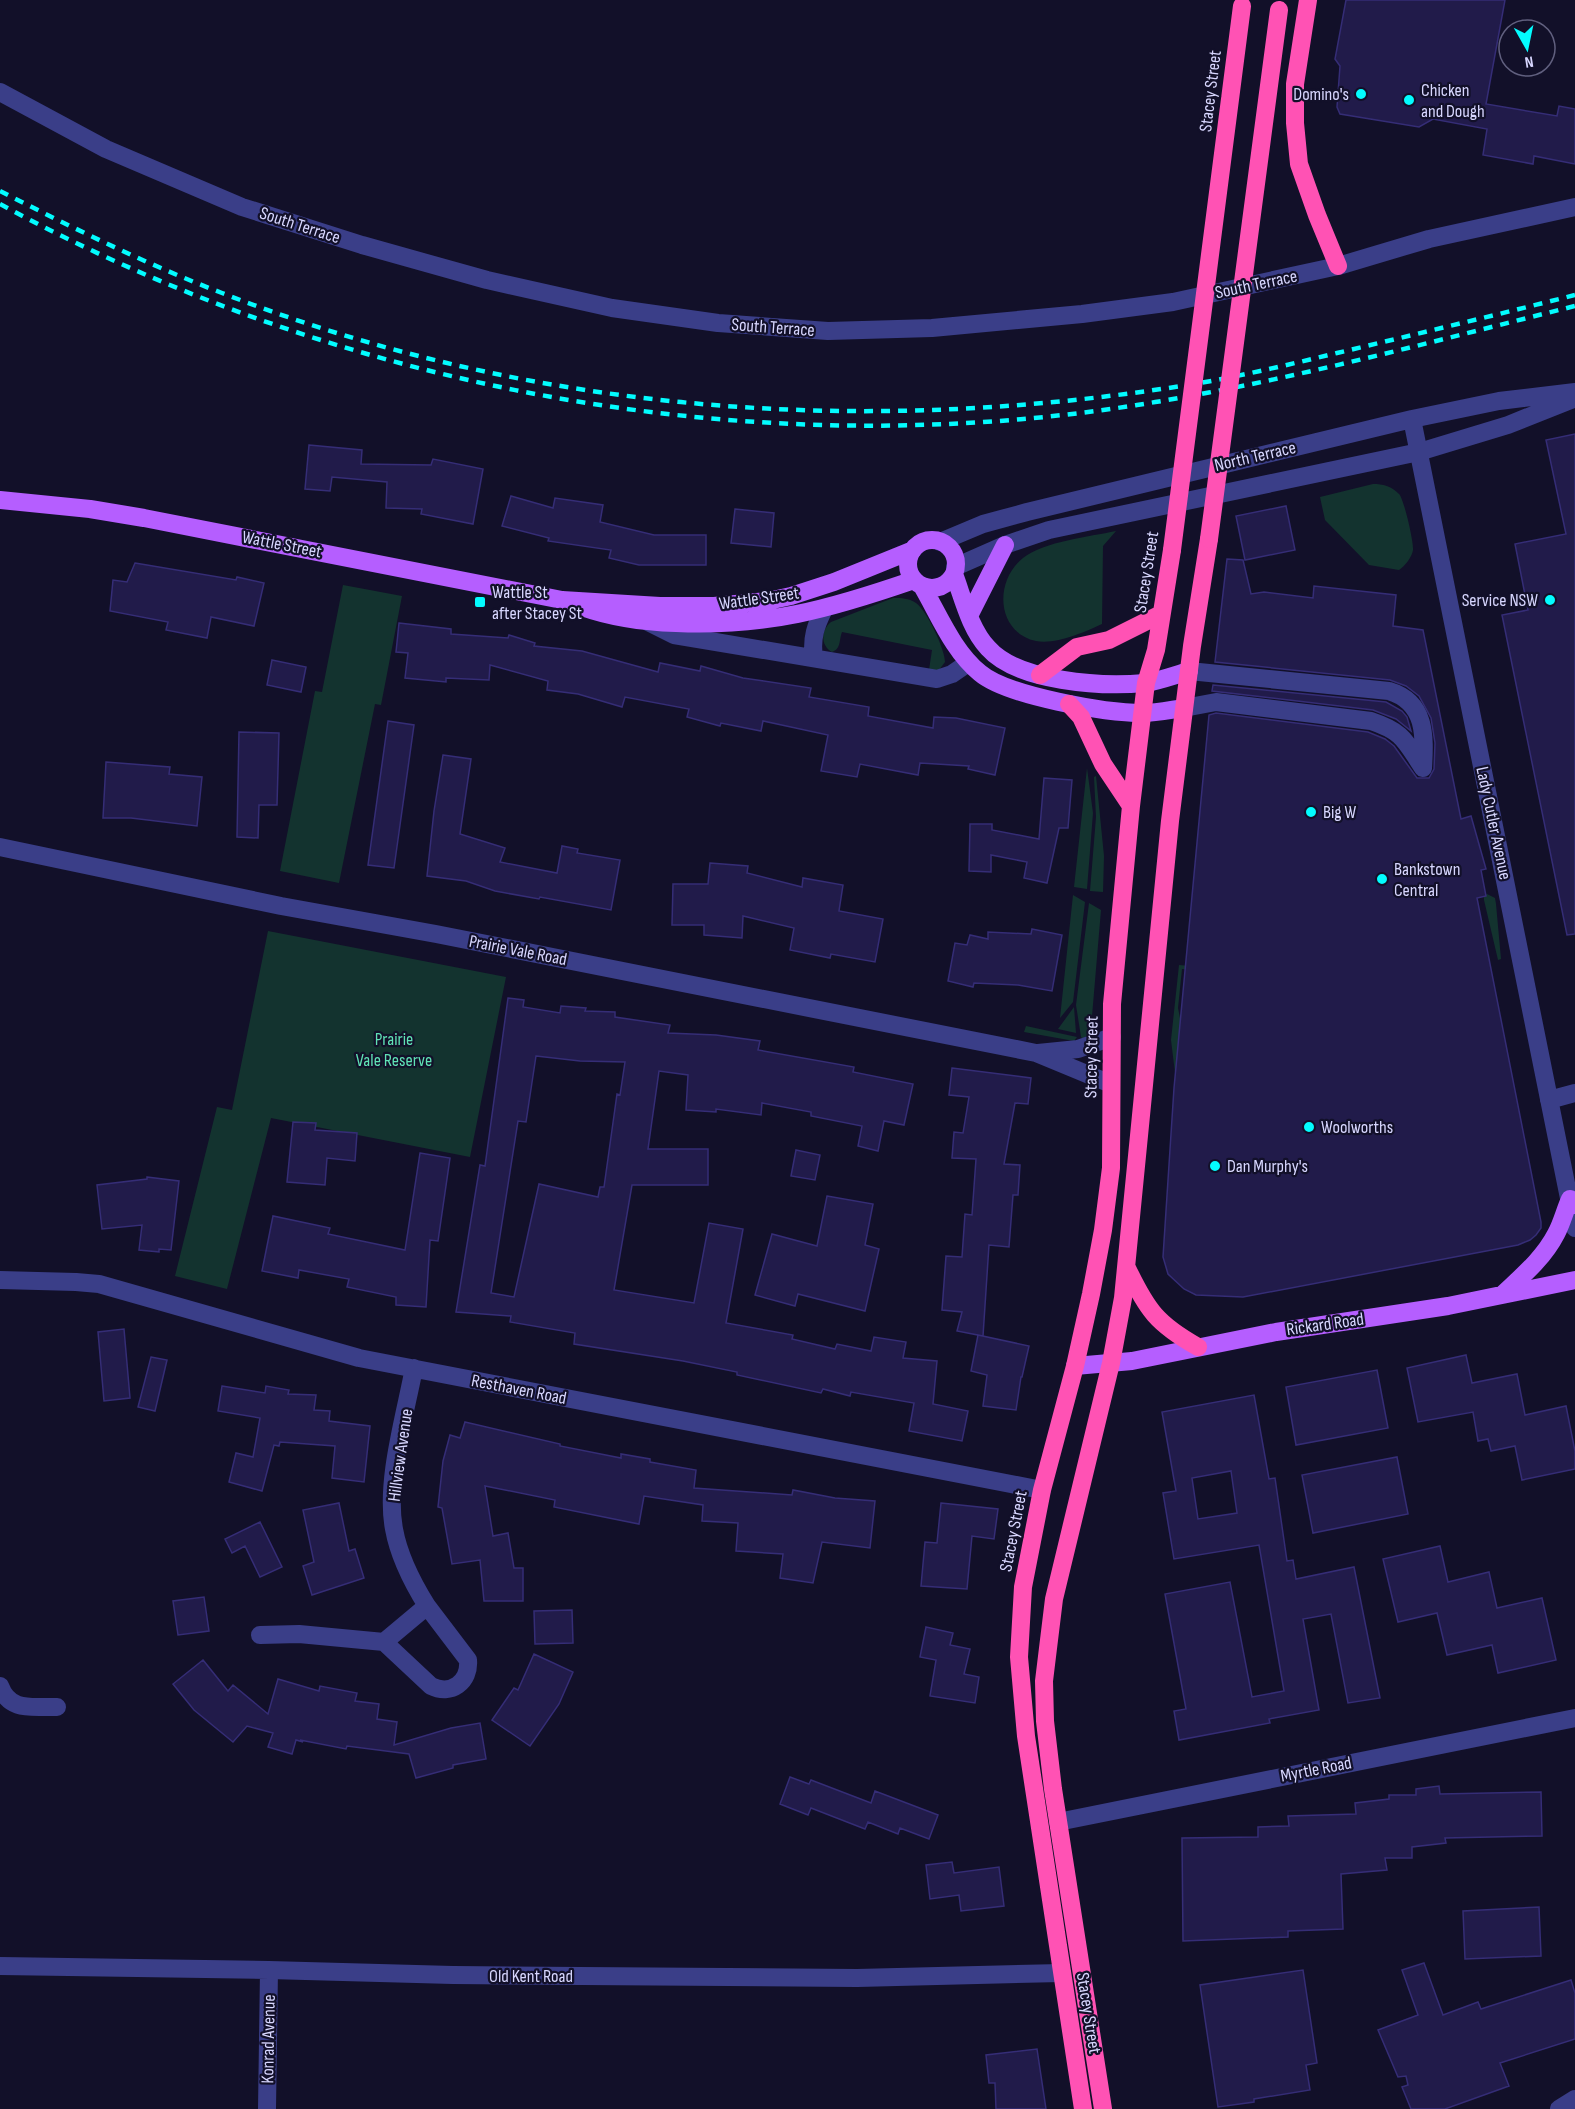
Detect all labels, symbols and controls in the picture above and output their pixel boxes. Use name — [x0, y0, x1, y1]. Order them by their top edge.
north arrow — [1497, 18, 1557, 78]
street label: Stacey Street — [1195, 49, 1226, 133]
text: N — [1523, 51, 1535, 71]
place label: Chicken and Dough — [1421, 80, 1485, 122]
place label: Domino's — [1293, 84, 1349, 105]
marker: Domino's — [1354, 87, 1368, 101]
marker: Chicken and Dough — [1402, 93, 1416, 107]
street label: South Terrace — [257, 203, 343, 248]
street label: South Terrace — [1213, 266, 1299, 303]
street label: South Terrace — [731, 314, 815, 341]
street label: North Terrace — [1212, 437, 1298, 476]
street label: Wattle Street — [240, 526, 324, 563]
street label: Stacey Street — [1130, 529, 1163, 614]
place label: Wattle St after Stacey St — [492, 582, 583, 624]
street label: Wattle Street — [718, 582, 801, 614]
place label: Service NSW — [1462, 590, 1538, 611]
marker: Service NSW — [1543, 593, 1557, 607]
marker: Wattle St after Stacey St — [473, 595, 487, 609]
street label: Lady Cutler Avenue — [1471, 765, 1516, 882]
place label: Big W — [1323, 802, 1356, 823]
marker: Big W — [1304, 805, 1318, 819]
place label: Bankstown Central — [1394, 859, 1460, 901]
marker: Bankstown Central — [1375, 872, 1389, 886]
street label: Prairie Vale Road — [467, 931, 569, 970]
street label: Stacey Street — [1080, 1015, 1103, 1098]
park label: Prairie Vale Reserve — [356, 1029, 432, 1071]
place label: Woolworths — [1321, 1117, 1393, 1138]
marker: Woolworths — [1302, 1120, 1316, 1134]
place label: Dan Murphy's — [1227, 1156, 1308, 1177]
marker: Dan Murphy's — [1208, 1159, 1222, 1173]
street label: Rickard Road — [1285, 1309, 1365, 1340]
street label: Resthaven Road — [470, 1370, 568, 1409]
street label: Hillview Avenue — [384, 1407, 417, 1503]
street label: Stacey Street — [995, 1488, 1032, 1573]
street label: Myrtle Road — [1279, 1752, 1353, 1787]
street label: Old Kent Road — [489, 1966, 573, 1987]
street label: Stacey Street — [1072, 1971, 1105, 2056]
street label: Konrad Avenue — [257, 1994, 280, 2084]

